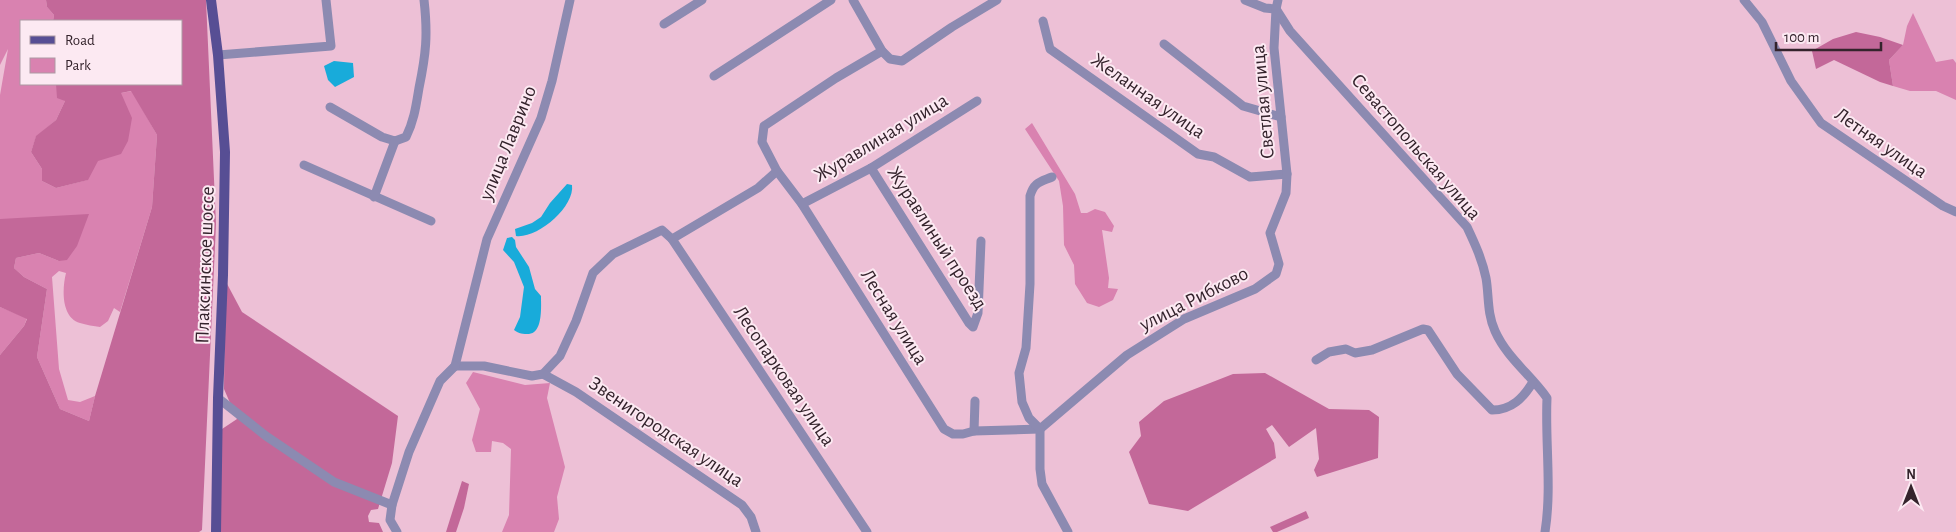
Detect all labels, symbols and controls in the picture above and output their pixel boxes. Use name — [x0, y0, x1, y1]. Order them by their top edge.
legend — [20, 20, 182, 85]
scale bar — [1776, 20, 1881, 52]
text: 100 m — [1784, 30, 1819, 45]
text: Road — [65, 33, 95, 48]
street label: Светлая улица — [1248, 44, 1278, 160]
street label: Желанная улица — [1087, 49, 1209, 143]
text: Park — [65, 58, 91, 73]
street label: Севастопольская улица — [1347, 70, 1485, 224]
street label: улица Лаврино — [476, 83, 540, 204]
street label: Журавлиная улица — [811, 90, 951, 186]
street label: Летняя улица — [1831, 104, 1931, 182]
street label: Журавлиный проезд — [883, 163, 991, 313]
street label: Плаксинское шоссе — [192, 186, 218, 344]
street label: улица Рибково — [1136, 263, 1251, 335]
street label: Лесная улица — [857, 266, 931, 368]
street label: Лесопарковая улица — [730, 302, 838, 450]
street label: Звенигородская улица — [585, 373, 747, 491]
north arrow — [1886, 462, 1936, 512]
text: N — [1906, 468, 1916, 482]

